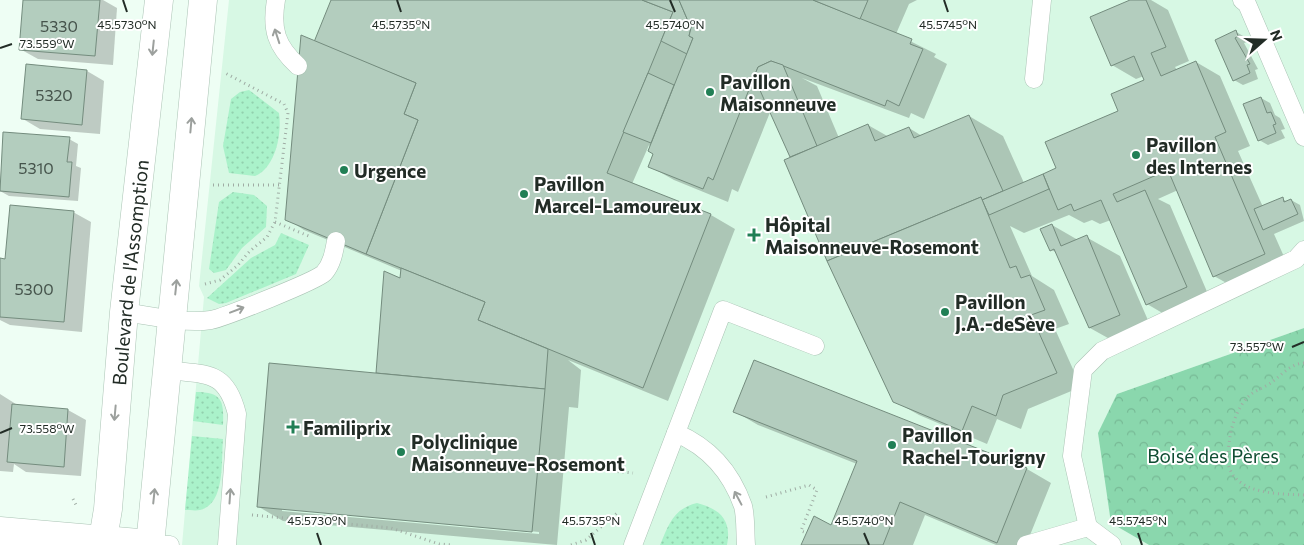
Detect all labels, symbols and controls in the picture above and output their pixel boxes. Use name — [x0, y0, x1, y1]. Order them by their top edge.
north arrow — [1239, 15, 1289, 65]
house number: 5330 — [40, 16, 78, 35]
text: 45.5730°N — [97, 17, 157, 31]
text: 45.5735°N — [372, 17, 430, 31]
text: 45.5740°N — [646, 17, 704, 31]
text: 45.5745°N — [919, 17, 977, 31]
text: N — [1267, 28, 1286, 43]
one-way arrow — [272, 29, 282, 45]
text: 73.559°W — [20, 36, 74, 50]
one-way arrow — [148, 40, 158, 56]
place label: Pavillon Maisonneuve — [720, 70, 836, 115]
house number: 5320 — [35, 85, 73, 104]
marker: Pavillon Maisonneuve — [704, 86, 716, 98]
one-way arrow — [186, 117, 195, 133]
place label: Pavillon des Internes — [1146, 133, 1252, 178]
marker: Pavillon des Internes — [1130, 149, 1142, 161]
house number: 5310 — [18, 158, 54, 177]
street label: Boulevard de l'Assomption — [107, 158, 153, 386]
place label: Urgence — [354, 159, 426, 182]
marker: Urgence — [338, 164, 350, 176]
place label: Pavillon Marcel-Lamoureux — [534, 172, 701, 217]
marker: Pavillon Marcel-Lamoureux — [518, 188, 530, 200]
place label: Hôpital Maisonneuve-Rosemont — [765, 213, 979, 258]
marker: Hôpital Maisonneuve-Rosemont — [747, 228, 761, 242]
house number: 5300 — [14, 279, 54, 298]
one-way arrow — [171, 279, 181, 295]
place label: Pavillon J.A.-deSève — [955, 290, 1055, 335]
one-way arrow — [229, 305, 244, 314]
marker: Pavillon J.A.-deSève — [939, 306, 951, 318]
text: 73.557°W — [1230, 339, 1284, 353]
one-way arrow — [111, 404, 120, 420]
place label: Familiprix — [303, 416, 391, 439]
text: 73.558°W — [20, 421, 74, 435]
marker: Familiprix — [287, 421, 299, 433]
place label: Pavillon Rachel-Tourigny — [902, 423, 1046, 468]
place label: Polyclinique Maisonneuve-Rosemont — [411, 430, 625, 475]
marker: Pavillon Rachel-Tourigny — [886, 439, 898, 451]
park label: Boisé des Pères — [1147, 444, 1279, 467]
marker: Polyclinique Maisonneuve-Rosemont — [395, 446, 407, 458]
one-way arrow — [149, 488, 159, 504]
one-way arrow — [226, 489, 235, 505]
one-way arrow — [733, 490, 743, 505]
text: 45.5730°N — [287, 513, 347, 527]
text: 45.5735°N — [562, 513, 620, 527]
text: 45.5740°N — [835, 513, 893, 527]
text: 45.5745°N — [1109, 513, 1167, 527]

